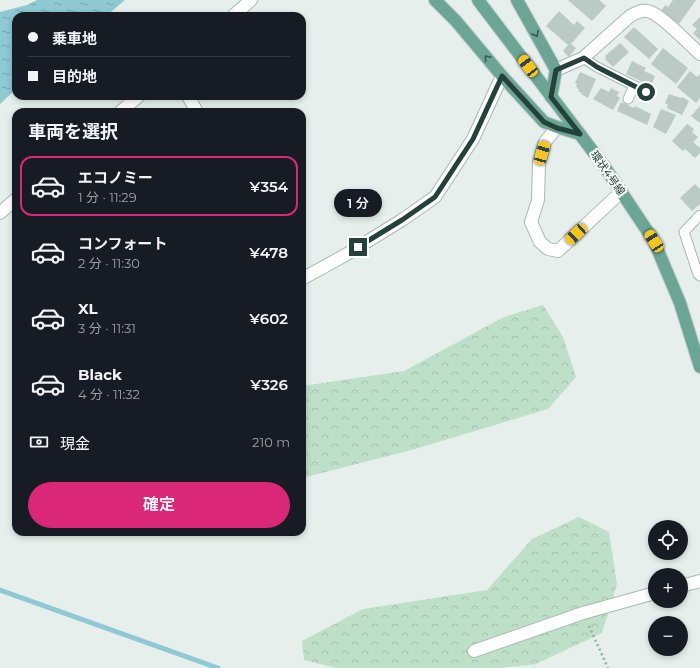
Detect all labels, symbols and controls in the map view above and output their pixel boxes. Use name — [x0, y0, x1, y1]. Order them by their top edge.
text: 乗車地 — [52, 29, 97, 48]
one-way arrow — [532, 30, 539, 37]
car — [516, 53, 540, 79]
one-way arrow — [485, 56, 492, 63]
text: 目的地 — [52, 67, 97, 86]
route start — [637, 83, 655, 101]
text: 車両を選択 — [28, 121, 118, 143]
car — [533, 140, 551, 166]
street label: 環状4号線 — [588, 148, 628, 198]
icon: car — [30, 168, 66, 204]
text: エコノミー — [78, 168, 153, 187]
text: ¥354 — [250, 177, 288, 196]
text: 1 分 · 11:29 — [78, 189, 137, 205]
callout: 1 分 — [334, 189, 382, 217]
text: 1 分 — [347, 195, 369, 211]
car — [563, 221, 589, 247]
car — [642, 228, 666, 254]
icon: car — [30, 234, 66, 270]
text: コンフォート — [78, 234, 168, 253]
route end — [349, 238, 367, 256]
text: ¥478 — [249, 243, 288, 262]
text: 2 分 · 11:30 — [78, 255, 140, 271]
text: XL — [78, 299, 97, 318]
icon: car — [30, 300, 66, 336]
text: ¥602 — [249, 309, 288, 328]
text: 3 分 · 11:31 — [78, 320, 136, 336]
text: Black — [78, 365, 122, 384]
icon: car — [30, 366, 66, 402]
text: ¥326 — [250, 375, 288, 394]
text: 4 分 · 11:32 — [78, 386, 140, 402]
icon: cash — [28, 431, 50, 453]
text: 現金 — [60, 434, 90, 453]
text: 210 m — [252, 434, 290, 450]
button: 確定 — [28, 482, 290, 528]
map controls — [648, 520, 688, 656]
button: locate — [648, 520, 688, 560]
button: + — [648, 568, 688, 608]
button: − — [648, 616, 688, 656]

